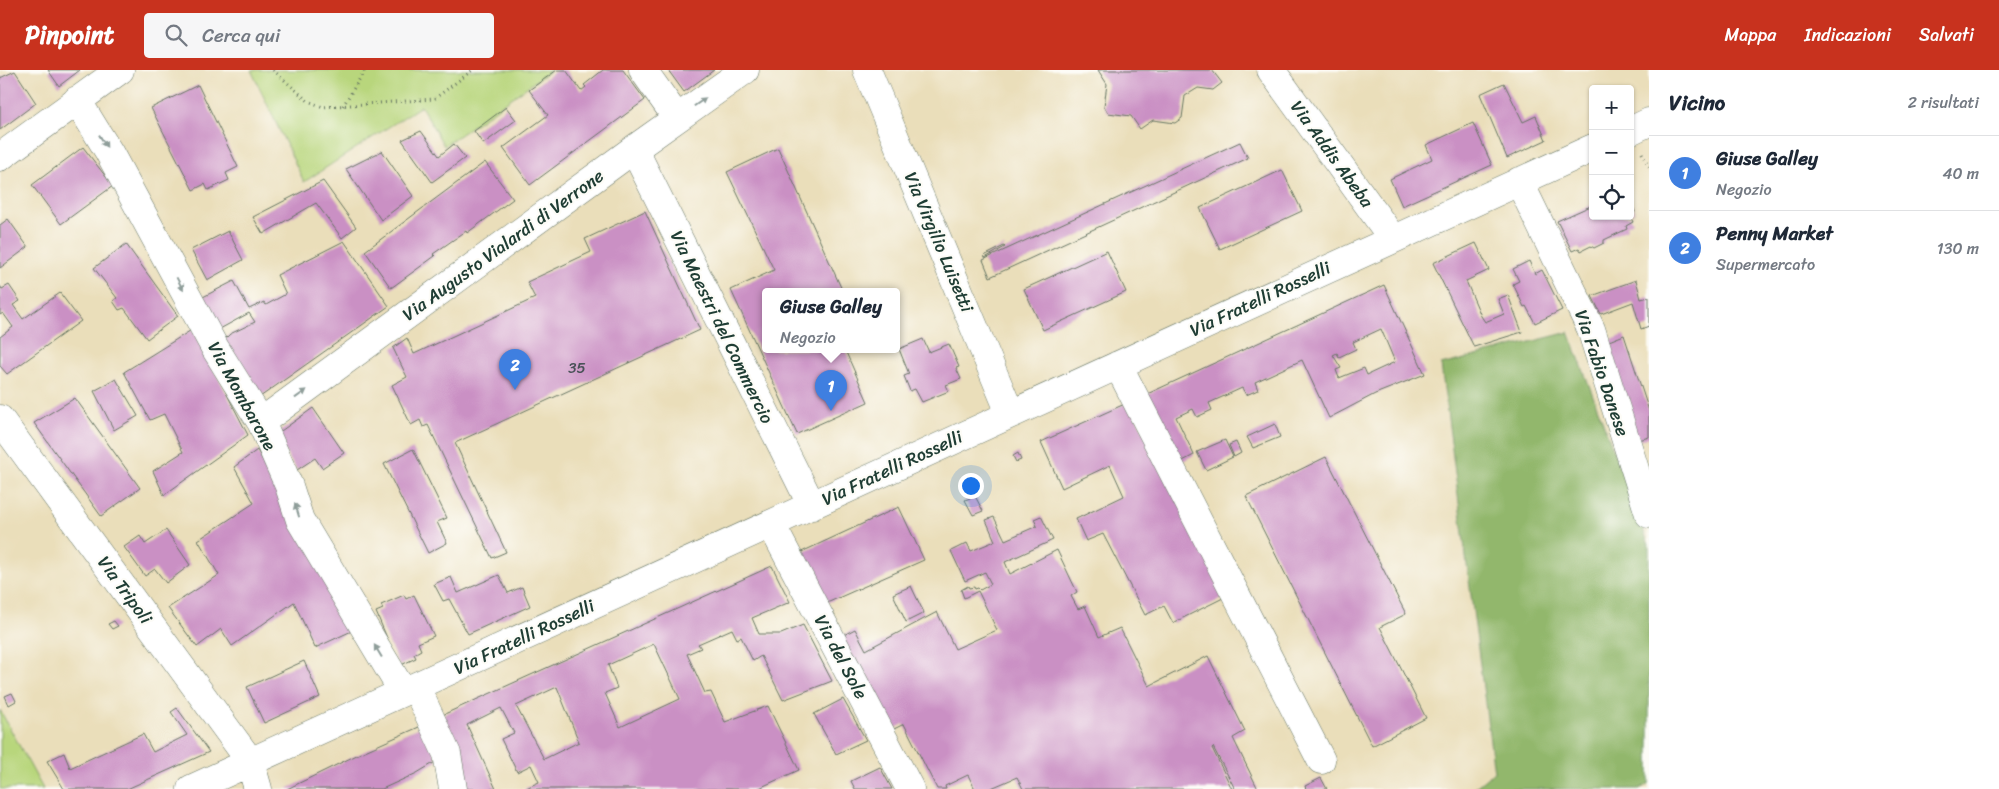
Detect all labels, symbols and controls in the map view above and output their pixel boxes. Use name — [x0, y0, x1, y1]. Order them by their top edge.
search box — [144, 13, 494, 58]
text: Pinpoint — [25, 14, 114, 56]
text: Cerca qui — [202, 19, 280, 52]
text: Mappa — [1724, 19, 1776, 51]
text: Indicazioni — [1804, 19, 1891, 51]
text: Salvati — [1919, 19, 1974, 51]
icon: search — [162, 21, 190, 49]
text: Vicino — [1669, 84, 1725, 122]
map controls — [1589, 85, 1634, 220]
button: + — [1589, 85, 1634, 130]
text: 2 risultati — [1908, 88, 1979, 117]
street label: Via Addis Abeba — [1282, 93, 1383, 215]
one-way arrow — [694, 97, 707, 107]
button: − — [1589, 130, 1634, 175]
one-way arrow — [98, 135, 107, 148]
text: Giuse Galley — [1716, 142, 1818, 175]
text: 1 — [1682, 159, 1688, 188]
text: 40 m — [1942, 159, 1979, 188]
street label: Via Augusto Vialardi di Verrone — [395, 160, 611, 330]
street label: Via Virgilio Luisetti — [895, 167, 983, 318]
button: locate — [1589, 175, 1634, 220]
text: Negozio — [1716, 175, 1772, 204]
text: Penny Market — [1716, 217, 1833, 250]
street label: Via Maestri del Commercio — [661, 225, 783, 429]
text: 2 — [1680, 234, 1690, 263]
text: 130 m — [1937, 234, 1979, 263]
text: Supermercato — [1716, 250, 1815, 279]
street label: Via Fratelli Rosselli — [1184, 252, 1337, 346]
one-way arrow — [176, 277, 185, 291]
popup — [762, 288, 900, 353]
text: Giuse Galley — [780, 290, 882, 323]
street label: Via Fabio Danese — [1565, 305, 1639, 441]
text: Negozio — [780, 323, 836, 352]
street label: Via Mombarone — [199, 335, 285, 457]
pin: 2 — [499, 349, 531, 390]
house number: 35 — [568, 355, 586, 381]
pin: 1 — [815, 370, 847, 411]
one-way arrow — [294, 389, 307, 399]
street label: Via Fratelli Rosselli — [816, 421, 969, 515]
your location — [958, 473, 984, 499]
one-way arrow — [293, 503, 300, 518]
street label: Via Tripoli — [89, 549, 162, 632]
street label: Via Fratelli Rosselli — [448, 590, 601, 684]
street label: Via del Sole — [805, 609, 877, 705]
one-way arrow — [374, 644, 383, 657]

